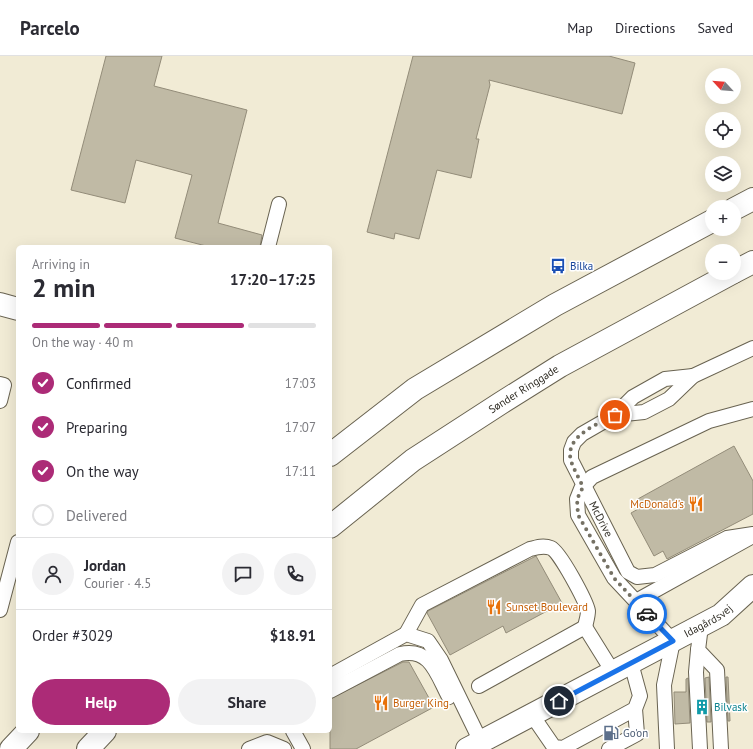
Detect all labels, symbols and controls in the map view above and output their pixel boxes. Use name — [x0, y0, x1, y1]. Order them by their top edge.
text: Parcelo — [20, 16, 80, 40]
text: Map — [567, 19, 593, 37]
text: Directions — [615, 19, 675, 37]
text: Saved — [697, 19, 733, 37]
north arrow — [705, 68, 741, 104]
map controls — [705, 68, 741, 280]
button: locate — [705, 112, 741, 148]
button: layers — [705, 156, 741, 192]
button: + — [705, 200, 741, 236]
button: − — [705, 244, 741, 280]
text: Arriving in — [32, 256, 90, 273]
bus stop icon: Bilka — [549, 257, 567, 275]
place label: Bilka — [570, 259, 593, 273]
text: 17:20–17:25 — [230, 270, 316, 289]
text: 2 min — [32, 271, 95, 304]
text: On the way · 40 m — [32, 334, 133, 351]
street label: Sønder Ringgade — [486, 361, 562, 416]
icon: check — [32, 372, 54, 394]
text: Confirmed — [66, 374, 131, 393]
text: 17:03 — [285, 375, 316, 392]
pin — [598, 398, 632, 432]
icon: bag — [604, 404, 626, 426]
icon: check — [32, 416, 54, 438]
text: Preparing — [66, 418, 128, 437]
text: 17:07 — [285, 419, 316, 436]
icon: check — [32, 460, 54, 482]
text: On the way — [66, 462, 139, 481]
text: 17:11 — [285, 463, 316, 480]
restaurant icon: McDonald's — [687, 495, 705, 513]
place label: McDonald's — [630, 497, 684, 511]
street label: McDrive — [586, 499, 616, 540]
text: Delivered — [66, 506, 127, 525]
button: person — [32, 553, 74, 595]
button: chat — [222, 553, 264, 595]
button: phone — [274, 553, 316, 595]
text: Jordan — [84, 556, 126, 575]
text: Courier · 4.5 — [84, 575, 151, 592]
courier — [627, 594, 667, 634]
restaurant icon: Sunset Boulevard — [485, 598, 503, 616]
place label: Sunset Boulevard — [506, 600, 588, 614]
street label: Idagårdsvej — [681, 601, 735, 640]
icon: car — [636, 603, 658, 625]
text: Order #3029 — [32, 626, 113, 645]
text: $18.91 — [270, 626, 316, 645]
button: Help — [32, 679, 170, 725]
button: Share — [178, 679, 316, 725]
pin — [542, 684, 576, 718]
icon: home — [548, 690, 570, 712]
restaurant icon: Burger King — [372, 694, 390, 712]
place label: Burger King — [393, 696, 449, 710]
building icon: Bilvask — [693, 698, 711, 716]
place label: Bilvask — [714, 700, 748, 714]
fuel station icon: Go'on — [602, 724, 620, 742]
place label: Go'on — [623, 726, 648, 740]

